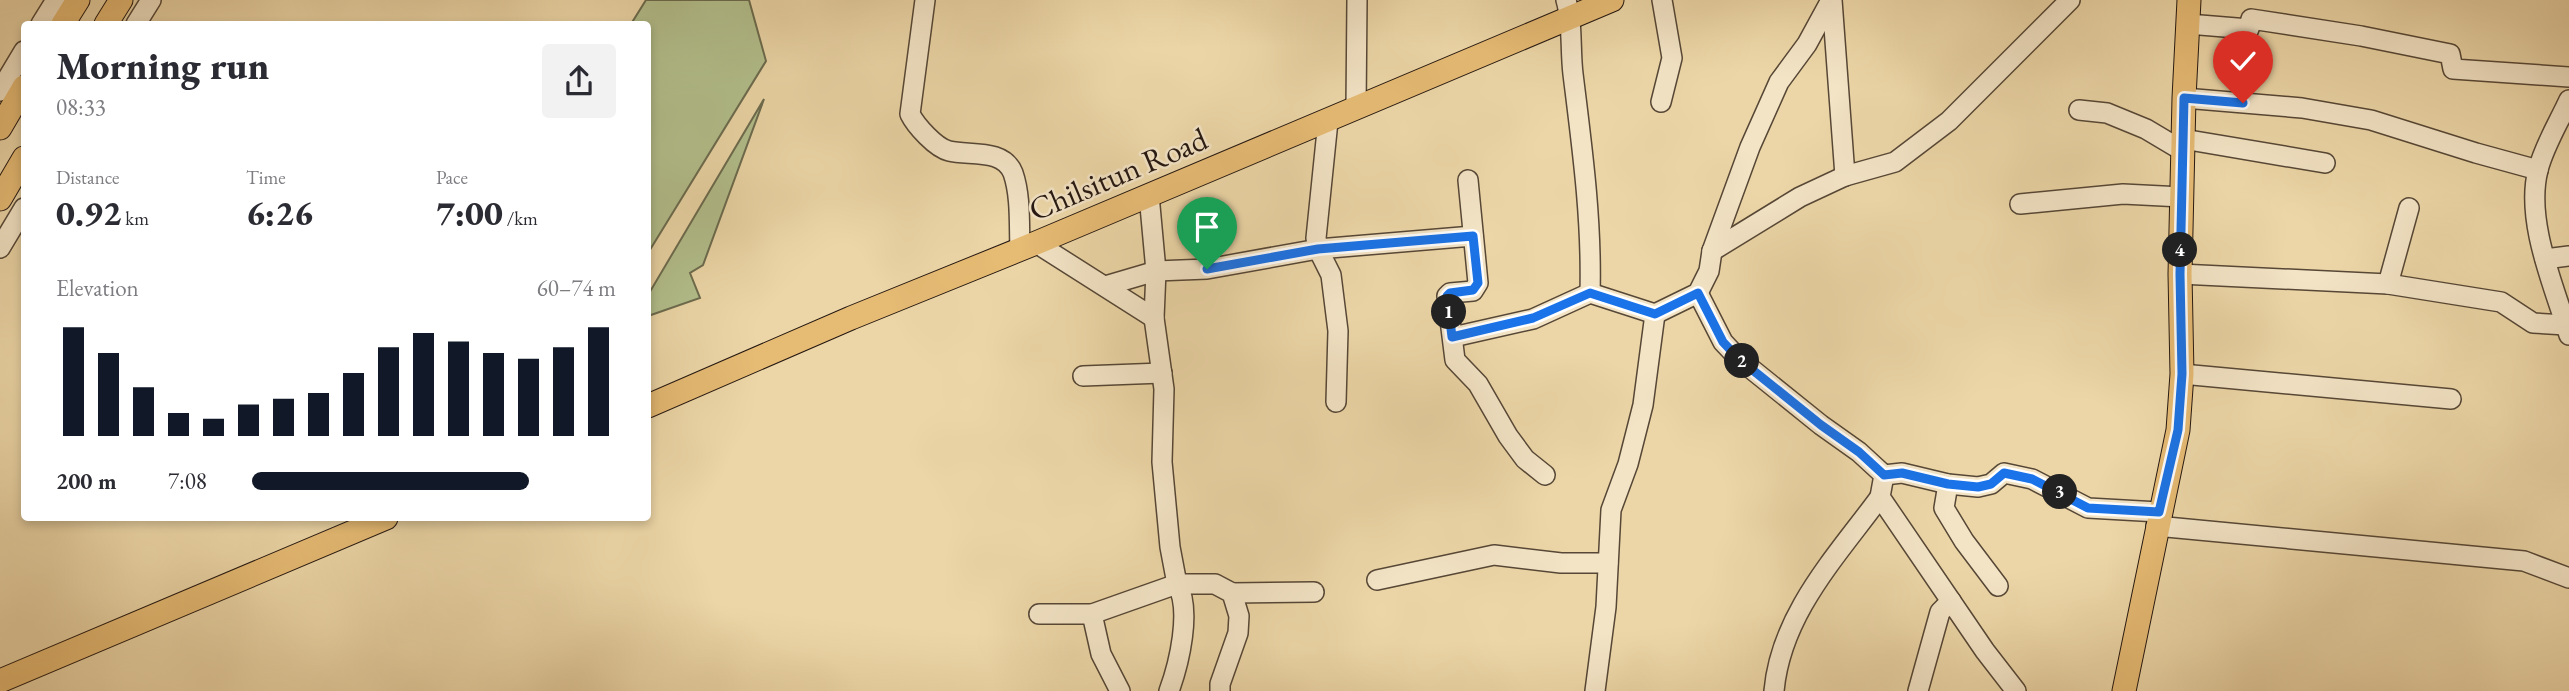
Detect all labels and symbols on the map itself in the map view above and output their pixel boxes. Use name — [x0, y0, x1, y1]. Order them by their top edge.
pin — [2213, 31, 2273, 103]
street label: Chilsitun Road — [1022, 117, 1214, 230]
pin — [1177, 197, 1237, 269]
pin: 4 — [2162, 232, 2198, 268]
pin: 1 — [1432, 294, 1466, 330]
pin: 2 — [1724, 344, 1760, 378]
pin: 3 — [2042, 475, 2078, 510]

